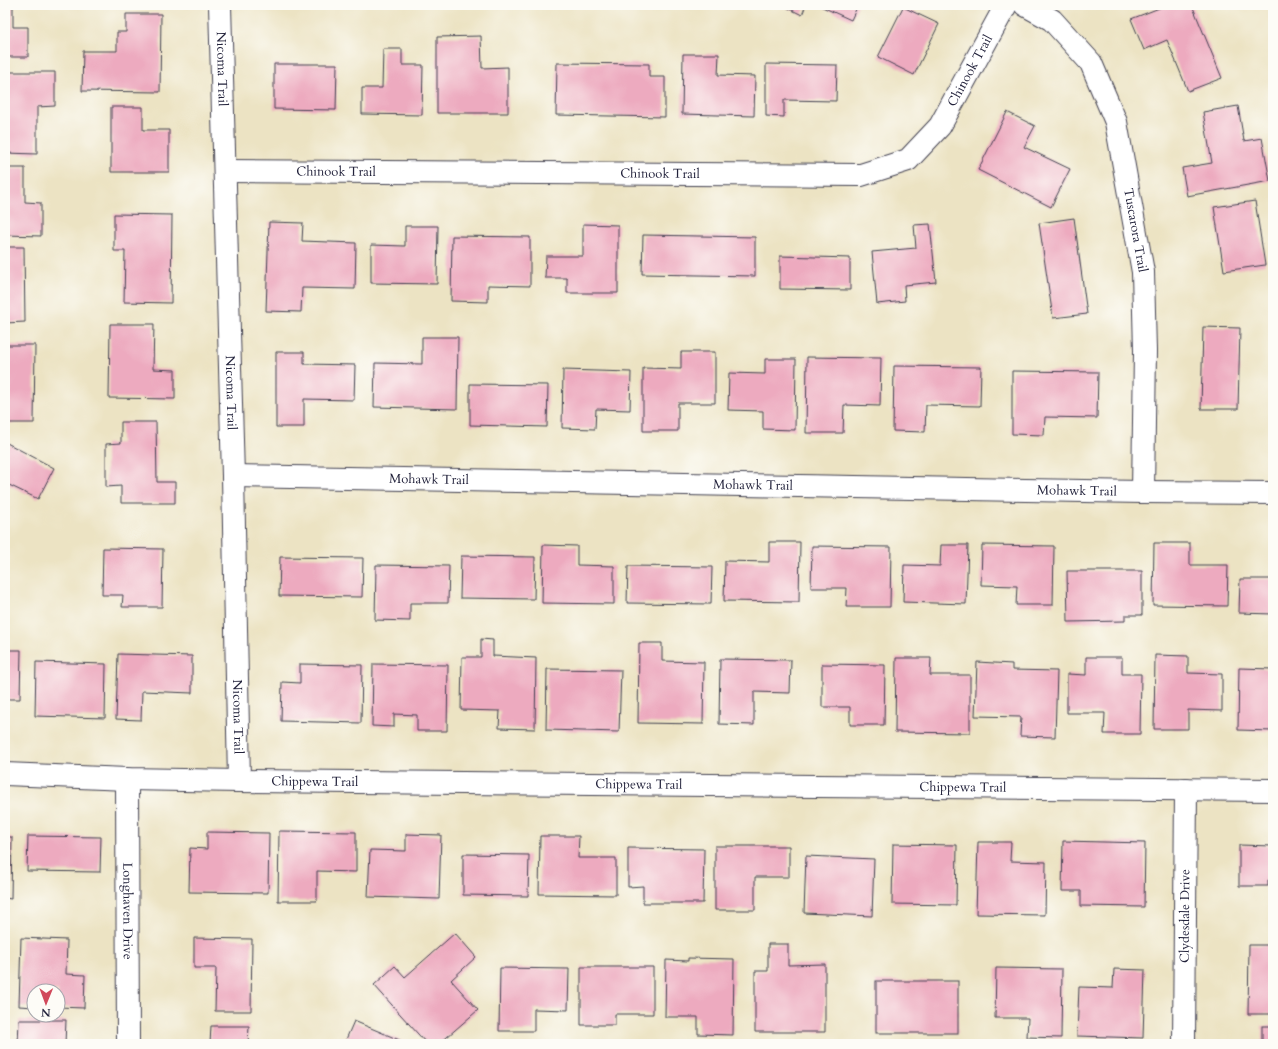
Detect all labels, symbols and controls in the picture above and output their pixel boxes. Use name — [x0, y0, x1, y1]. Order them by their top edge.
street label: Nicoma Trail — [212, 31, 232, 107]
street label: Chinook Trail — [943, 31, 997, 110]
street label: Chinook Trail — [296, 162, 377, 181]
street label: Chinook Trail — [620, 164, 701, 183]
street label: Tuscarora Trail — [1119, 187, 1152, 274]
street label: Nicoma Trail — [221, 355, 241, 431]
street label: Mohawk Trail — [389, 470, 470, 489]
street label: Mohawk Trail — [713, 475, 794, 495]
street label: Mohawk Trail — [1037, 481, 1118, 501]
street label: Nicoma Trail — [228, 679, 247, 755]
street label: Chippewa Trail — [271, 772, 359, 791]
street label: Chippewa Trail — [595, 775, 683, 794]
street label: Chippewa Trail — [919, 778, 1007, 797]
street label: Longhaven Drive — [118, 862, 137, 960]
street label: Clydesdale Drive — [1176, 869, 1194, 963]
north arrow — [26, 983, 66, 1023]
text: N — [40, 1005, 51, 1020]

